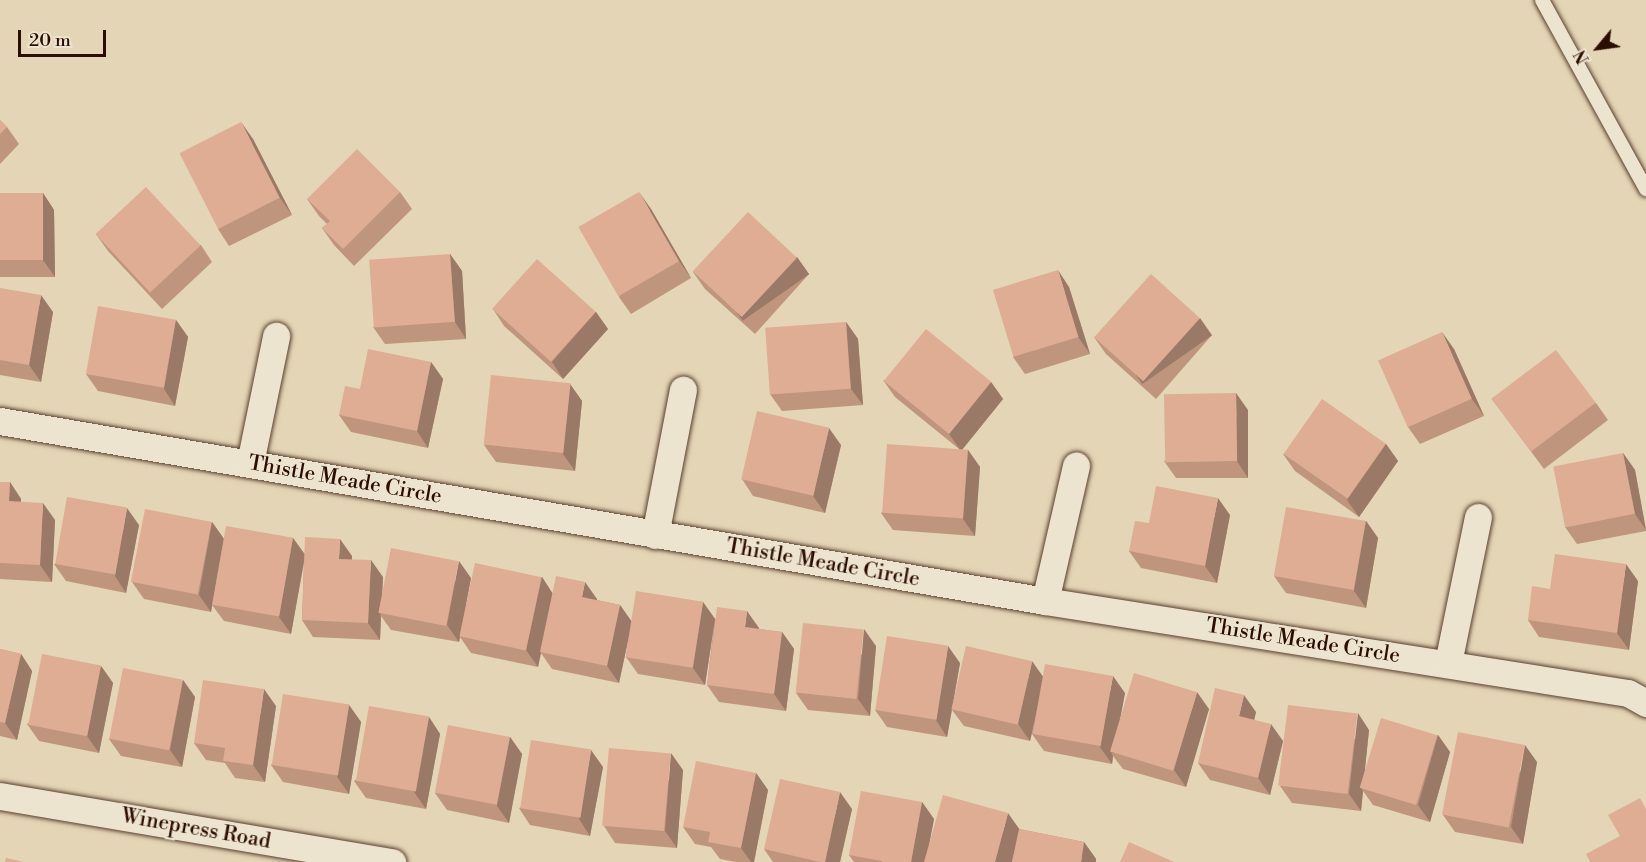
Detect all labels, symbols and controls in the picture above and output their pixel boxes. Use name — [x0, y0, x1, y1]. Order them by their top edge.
scale bar — [21, 18, 110, 56]
north arrow — [1568, 18, 1628, 78]
text: 20 m — [29, 29, 71, 52]
text: N — [1570, 46, 1594, 67]
street label: Thistle Meade Circle — [246, 451, 444, 509]
street label: Thistle Meade Circle — [724, 534, 922, 592]
street label: Thistle Meade Circle — [1204, 613, 1402, 669]
street label: Winepress Road — [119, 803, 273, 855]

